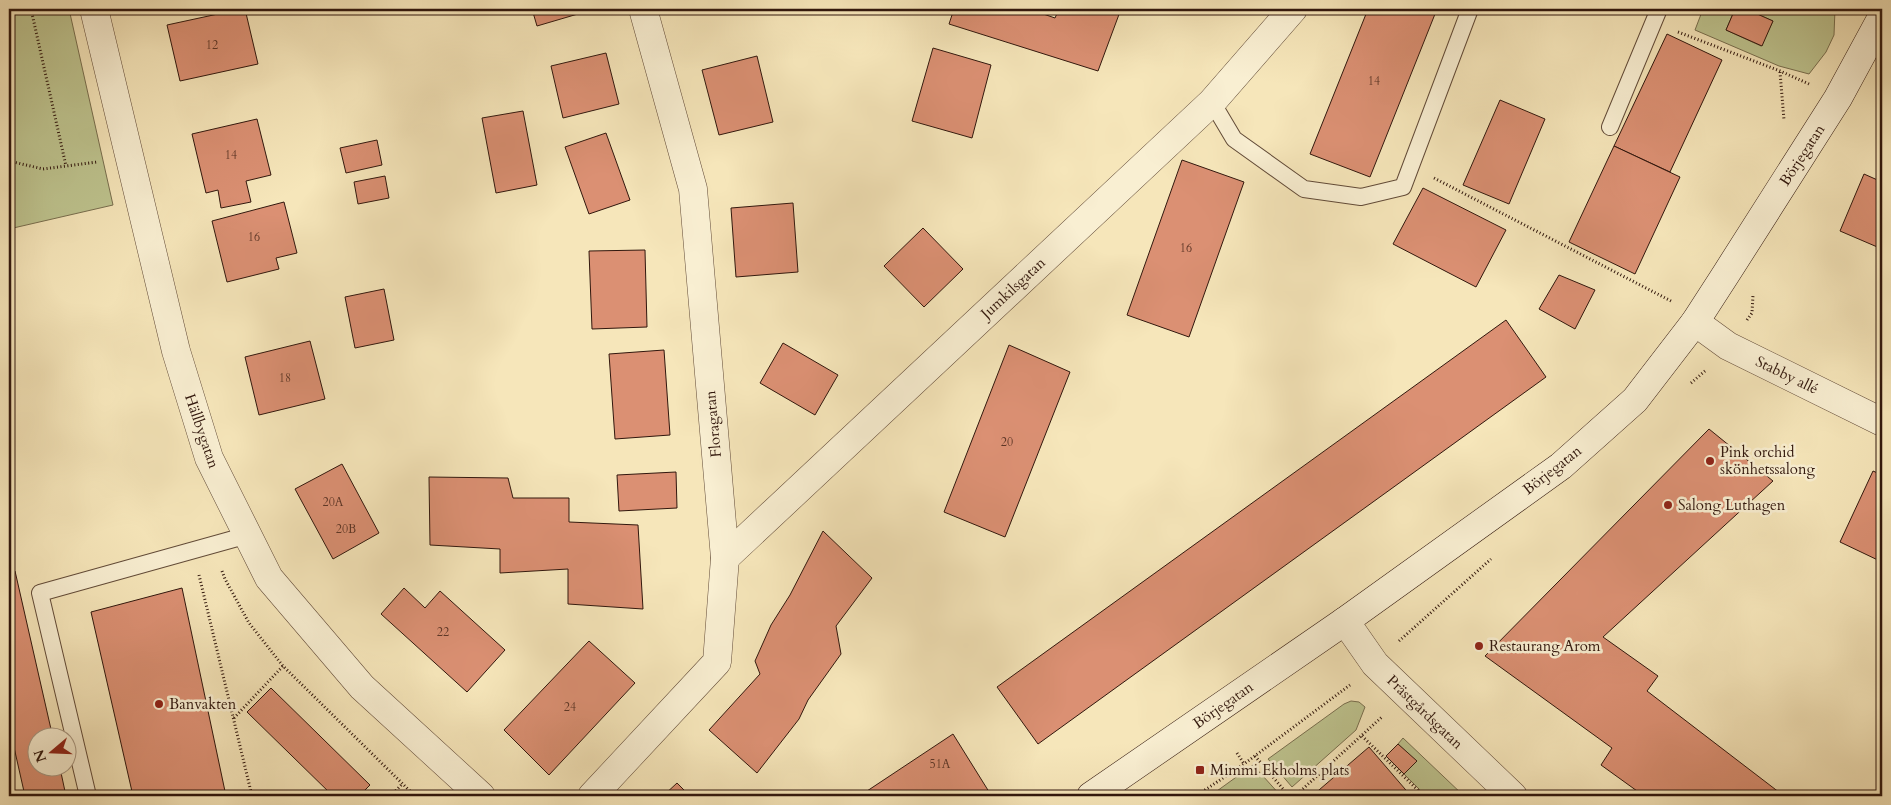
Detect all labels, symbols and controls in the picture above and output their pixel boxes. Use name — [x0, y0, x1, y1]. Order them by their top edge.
house number: 12 — [206, 37, 218, 53]
house number: 14 — [1368, 73, 1380, 89]
street label: Börjegatan — [1775, 120, 1830, 190]
house number: 14 — [225, 147, 237, 163]
house number: 16 — [248, 229, 260, 245]
house number: 16 — [1180, 240, 1192, 256]
street label: Jumkilsgatan — [975, 253, 1050, 325]
street label: Stabby allé — [1752, 351, 1822, 399]
house number: 18 — [279, 370, 291, 386]
street label: Floragatan — [700, 389, 726, 458]
street label: Hällbygatan — [180, 391, 224, 471]
house number: 20 — [1001, 434, 1013, 450]
street label: Börjegatan — [1518, 440, 1586, 499]
place label: Pink orchid skönhetssalong — [1720, 442, 1815, 479]
marker: Pink orchid skönhetssalong — [1704, 455, 1716, 467]
house number: 20A — [323, 494, 344, 510]
place label: Salong Luthagen — [1678, 495, 1786, 515]
marker: Salong Luthagen — [1662, 499, 1674, 511]
house number: 20B — [336, 521, 356, 537]
house number: 22 — [437, 624, 449, 640]
place label: Restaurang Arom — [1489, 636, 1601, 656]
marker: Restaurang Arom — [1473, 640, 1485, 652]
street label: Prästgårdsgatan — [1383, 671, 1468, 754]
street label: Börjegatan — [1189, 677, 1258, 733]
place label: Banvakten — [169, 694, 237, 714]
marker: Banvakten — [153, 698, 165, 710]
house number: 24 — [564, 699, 576, 715]
north arrow — [28, 728, 78, 778]
text: N — [29, 747, 51, 765]
house number: 51A — [930, 756, 951, 772]
place label: Mimmi Ekholms plats — [1210, 760, 1349, 780]
marker: Mimmi Ekholms plats — [1194, 764, 1206, 776]

